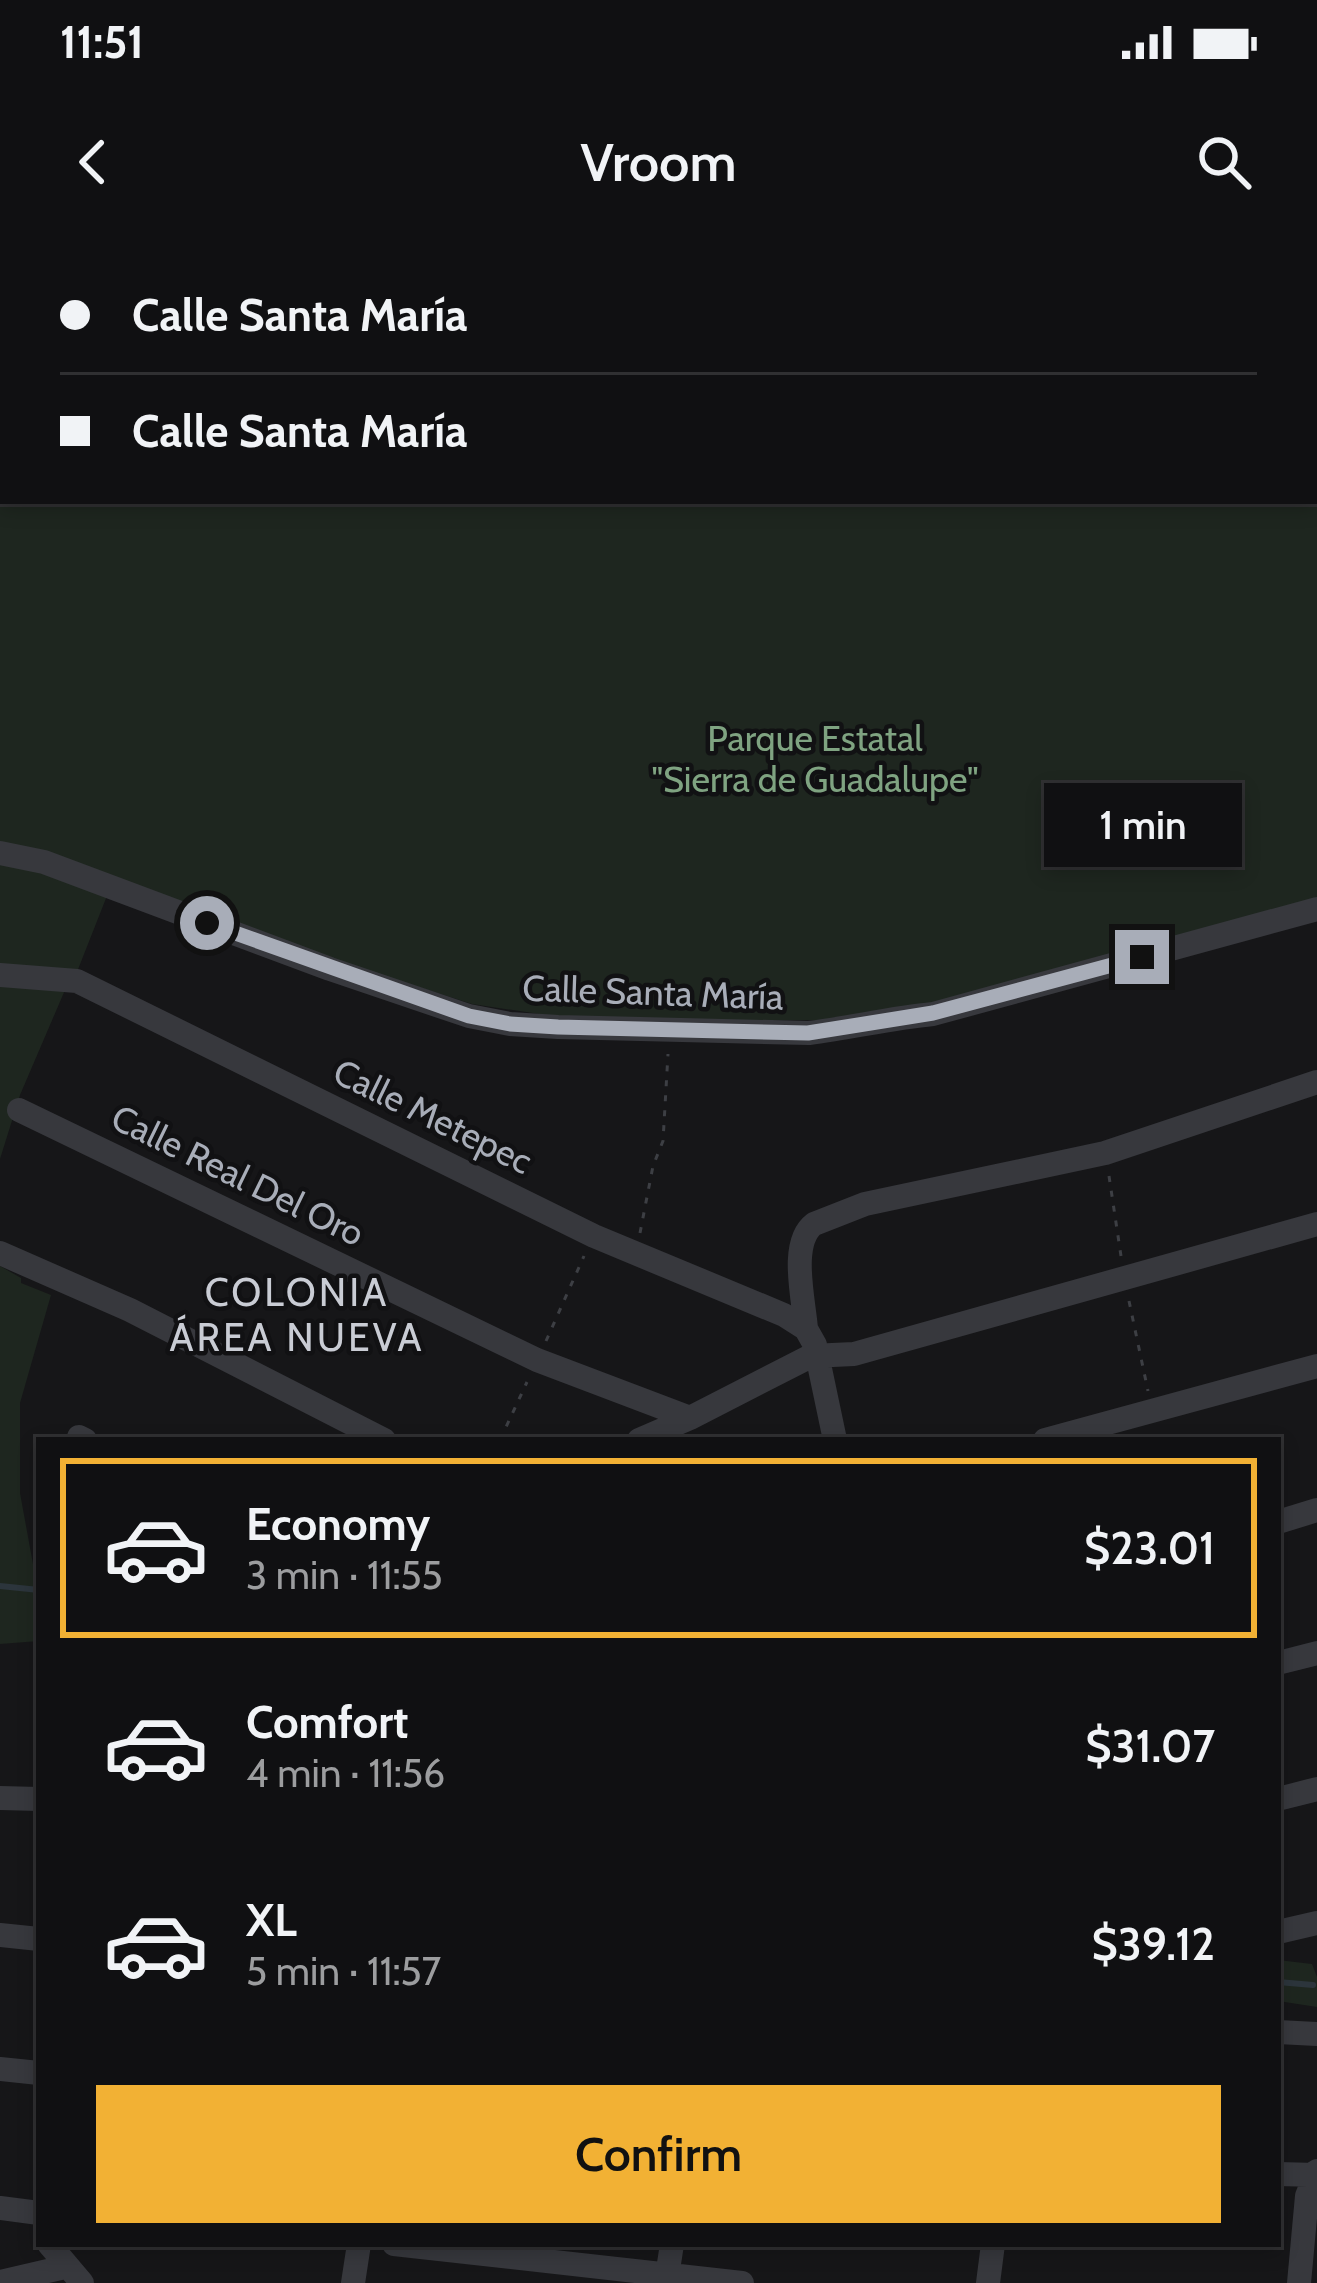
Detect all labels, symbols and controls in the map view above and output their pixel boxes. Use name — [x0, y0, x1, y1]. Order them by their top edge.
text: 11:51 — [60, 15, 144, 69]
icon: back — [60, 129, 126, 195]
text: Vroom — [580, 129, 737, 195]
icon: search — [1191, 129, 1257, 195]
text: Calle Santa María — [132, 288, 467, 342]
text: Calle Santa María — [132, 404, 467, 458]
park label: Parque Estatal "Sierra de Guadalupe" — [651, 716, 979, 801]
callout: 1 min — [1043, 783, 1241, 867]
text: 1 min — [1099, 801, 1187, 849]
route start — [180, 896, 234, 950]
route end — [1115, 930, 1169, 984]
street label: Calle Santa María — [522, 965, 784, 1019]
street label: Calle Metepec — [327, 1049, 539, 1183]
street label: Calle Real Del Oro — [105, 1095, 371, 1255]
district label: COLONIA ÁREA NUEVA — [169, 1268, 425, 1361]
icon: car — [102, 1494, 210, 1602]
text: Economy — [246, 1497, 430, 1551]
text: $23.01 — [1084, 1521, 1215, 1575]
text: 3 min · 11:55 — [246, 1551, 443, 1599]
icon: car — [102, 1692, 210, 1800]
text: Comfort — [246, 1695, 409, 1749]
text: $31.07 — [1085, 1719, 1215, 1773]
text: 4 min · 11:56 — [246, 1749, 445, 1797]
icon: car — [102, 1890, 210, 1998]
text: XL — [246, 1893, 297, 1947]
text: $39.12 — [1091, 1917, 1215, 1971]
text: 5 min · 11:57 — [246, 1947, 441, 1995]
button: Confirm — [96, 2085, 1221, 2223]

